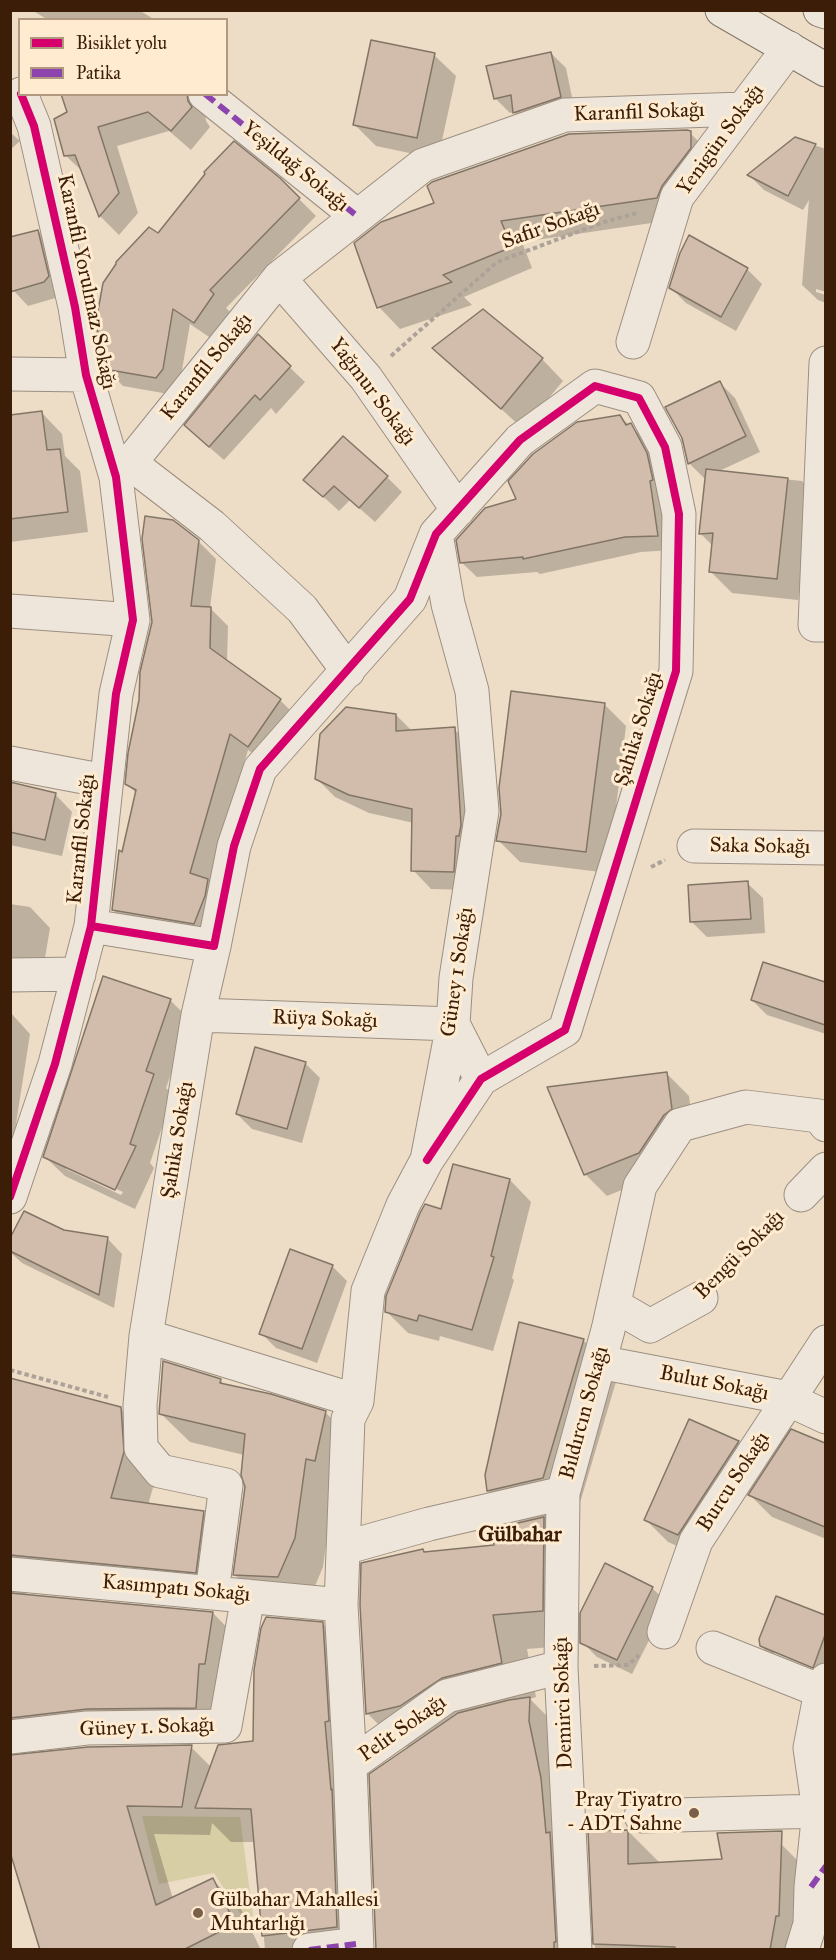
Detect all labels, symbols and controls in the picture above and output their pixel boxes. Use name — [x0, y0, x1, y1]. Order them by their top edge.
legend — [18, 18, 228, 96]
text: Bisiklet yolu — [76, 32, 167, 54]
text: Patika — [76, 62, 121, 84]
street label: Yenigün Sokağı — [672, 79, 770, 201]
street label: Karanfil Sokağı — [573, 98, 705, 128]
street label: Yeşildağ Sokağı — [236, 116, 354, 218]
street label: Karanfil Yorulmaz Sokağı — [51, 172, 121, 392]
street label: Safir Sokağı — [499, 197, 603, 255]
street label: Karanfil Sokağı — [156, 308, 258, 426]
street label: Yağmur Sokağı — [323, 333, 421, 451]
street label: Şahika Sokağı — [610, 669, 668, 789]
street label: Karanfil Sokağı — [63, 772, 101, 906]
street label: Saka Sokağı — [709, 834, 811, 860]
street label: Güney 1 Sokağı — [436, 906, 480, 1038]
street label: Rüya Sokağı — [272, 1006, 378, 1034]
street label: Şahika Sokağı — [156, 1080, 200, 1200]
street label: Bengü Sokağı — [690, 1205, 790, 1305]
street label: Bıldırcın Sokağı — [555, 1344, 615, 1482]
street label: Bulut Sokağı — [657, 1361, 771, 1407]
street label: Burcu Sokağı — [692, 1427, 776, 1537]
district label: Gülbahar — [478, 1523, 562, 1549]
street label: Kasımpatı Sokağı — [101, 1570, 251, 1608]
street label: Demirci Sokağı — [549, 1636, 579, 1770]
street label: Pelit Sokağı — [355, 1690, 451, 1768]
street label: Güney 1. Sokağı — [79, 1713, 215, 1743]
place label: Pray Tiyatro - ADT Sahne — [566, 1788, 682, 1838]
marker: Pray Tiyatro - ADT Sahne — [687, 1806, 701, 1820]
place label: Gülbahar Mahallesi Muhtarlığı — [210, 1888, 379, 1938]
marker: Gülbahar Mahallesi Muhtarlığı — [191, 1906, 205, 1920]

